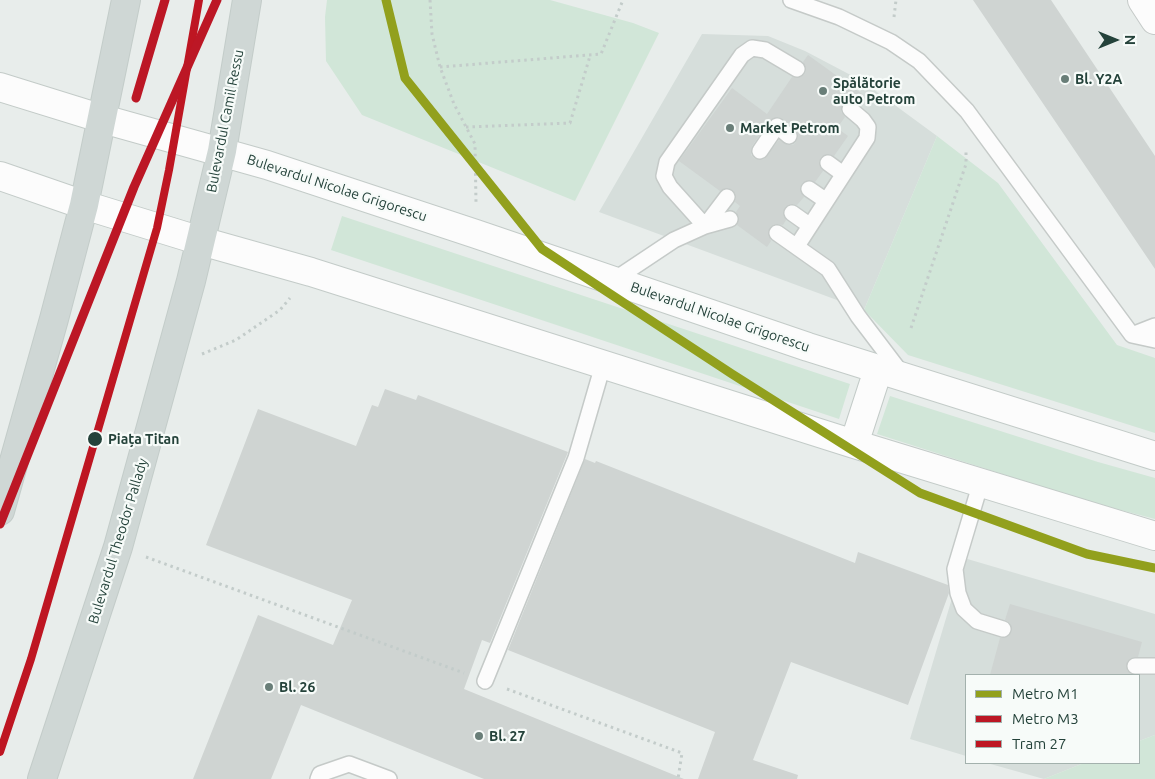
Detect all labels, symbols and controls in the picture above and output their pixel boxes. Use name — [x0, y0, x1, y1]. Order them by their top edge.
north arrow — [1090, 15, 1140, 65]
text: N — [1122, 35, 1138, 45]
street label: Bulevardul Camil Ressu — [203, 48, 247, 194]
place label: Bl. Y2A — [1075, 71, 1122, 87]
marker: Bl. Y2A — [1059, 73, 1071, 85]
place label: Spălătorie auto Petrom — [833, 75, 915, 108]
marker: Spălătorie auto Petrom — [817, 85, 829, 97]
place label: Market Petrom — [740, 120, 840, 136]
marker: Market Petrom — [724, 122, 736, 134]
street label: Bulevardul Nicolae Grigorescu — [245, 151, 429, 225]
street label: Bulevardul Nicolae Grigorescu — [628, 278, 812, 356]
marker: Piața Titan — [86, 430, 104, 448]
place label: Piața Titan — [108, 431, 179, 447]
street label: Bulevardul Theodor Pallady — [85, 456, 151, 626]
legend — [965, 674, 1140, 764]
place label: Bl. 26 — [279, 679, 315, 695]
marker: Bl. 26 — [263, 681, 275, 693]
text: Metro M1 — [1012, 685, 1079, 702]
text: Metro M3 — [1012, 710, 1079, 727]
place label: Bl. 27 — [489, 728, 525, 744]
marker: Bl. 27 — [473, 730, 485, 742]
text: Tram 27 — [1012, 735, 1067, 752]

